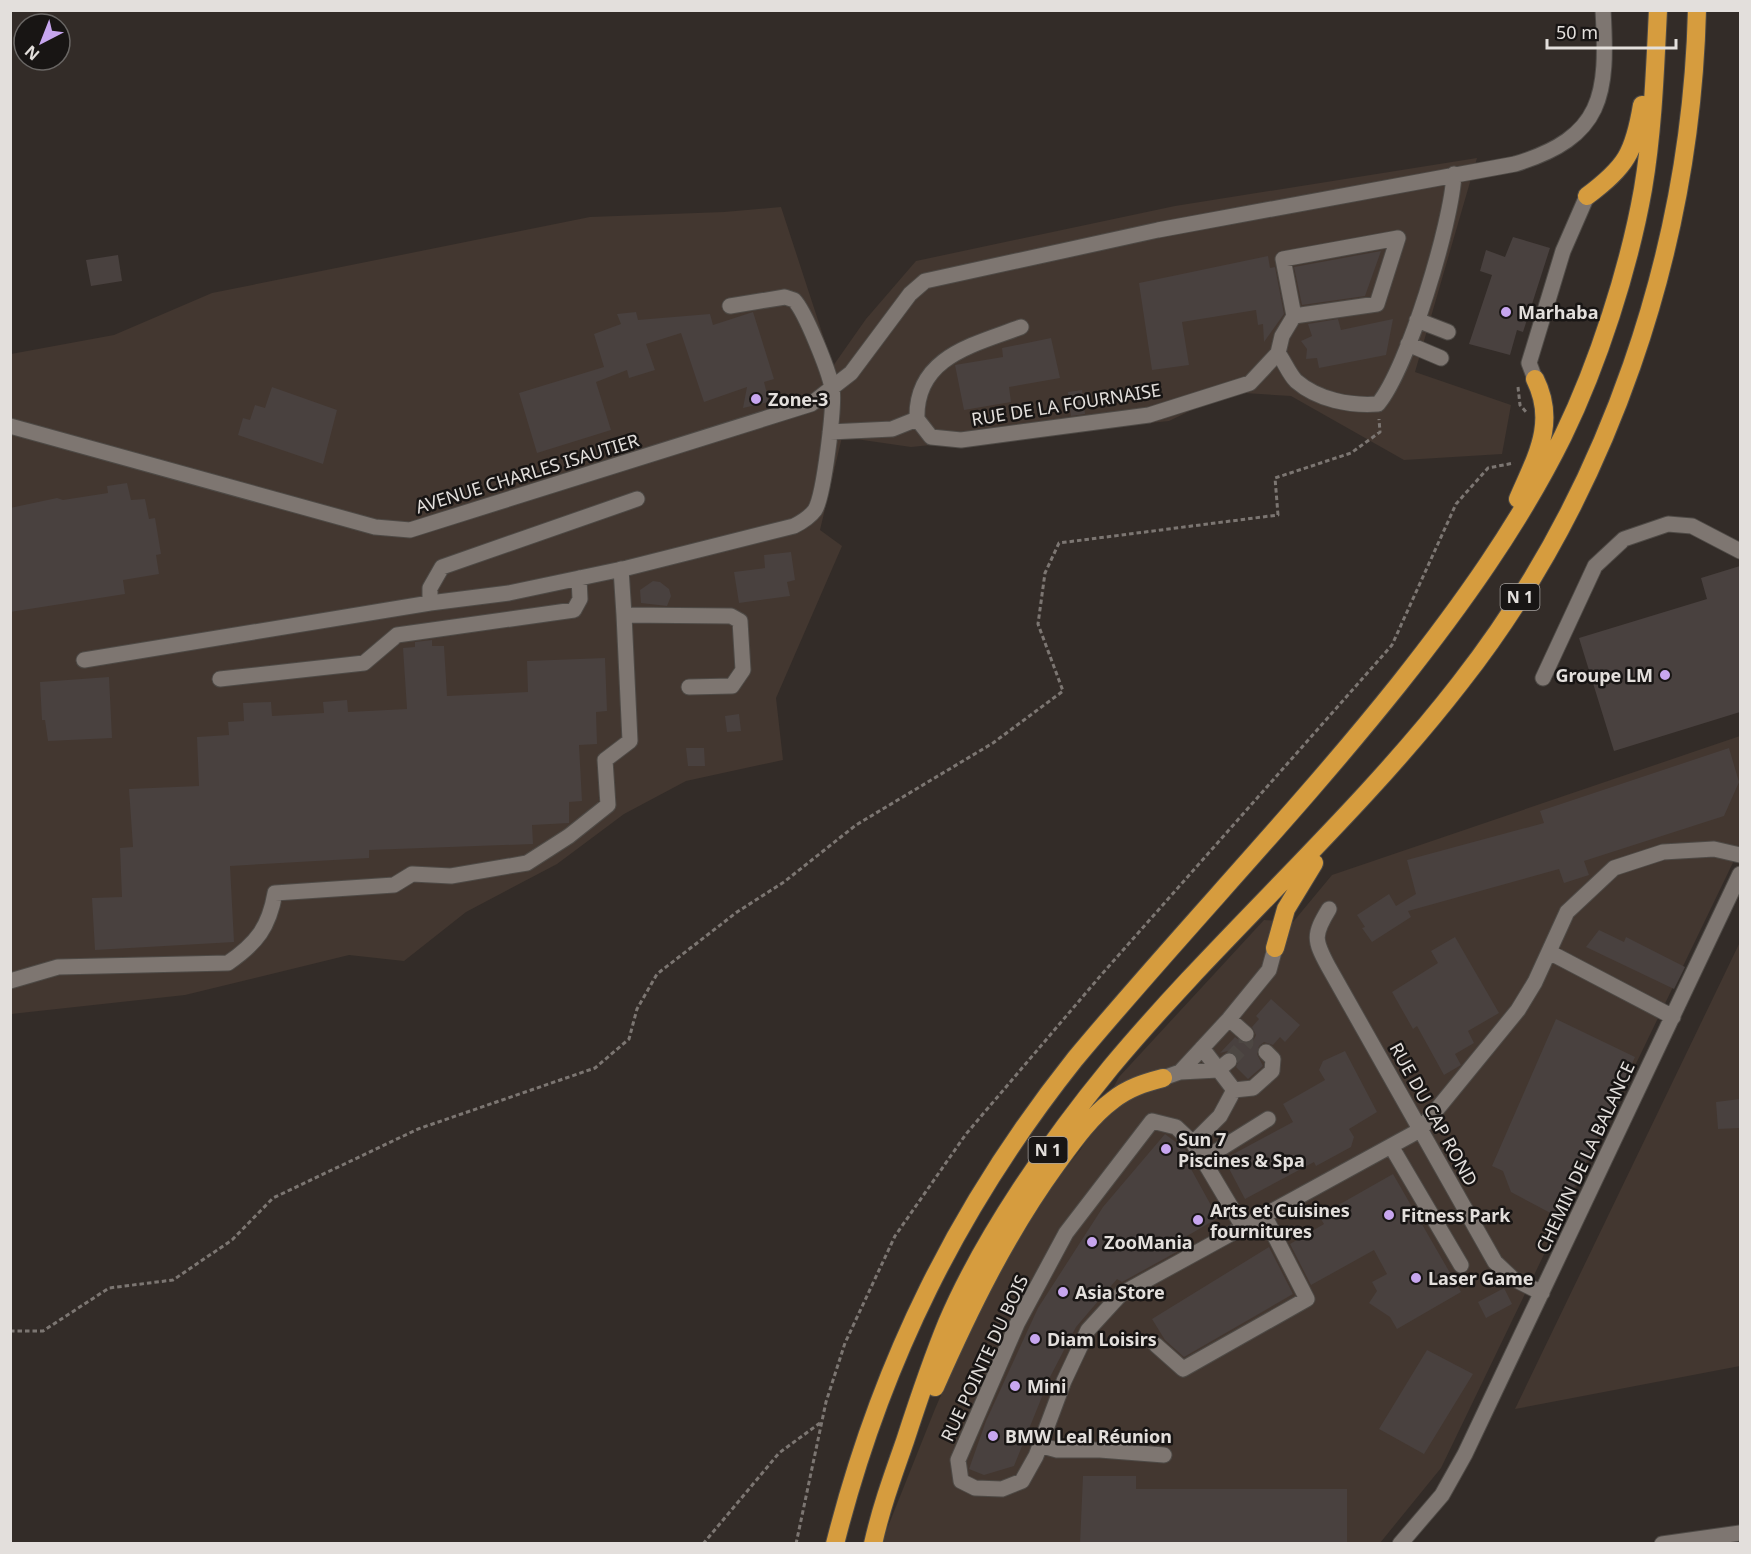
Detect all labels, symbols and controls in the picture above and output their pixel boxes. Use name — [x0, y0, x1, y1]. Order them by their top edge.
north arrow — [12, 12, 72, 72]
scale bar — [1547, 12, 1676, 50]
text: 50 m — [1556, 20, 1598, 44]
text: N — [20, 41, 44, 66]
place label: Marhaba — [1518, 300, 1598, 324]
marker: Marhaba — [1499, 305, 1513, 319]
street label: RUE DE LA FOURNAISE — [970, 377, 1162, 431]
place label: Zone-3 — [768, 387, 828, 411]
marker: Zone-3 — [749, 392, 763, 406]
street label: AVENUE CHARLES ISAUTIER — [412, 428, 642, 518]
road number: N 1 — [1500, 584, 1540, 610]
place label: Groupe LM — [1555, 663, 1653, 687]
marker: Groupe LM — [1658, 668, 1672, 682]
street label: RUE DU CAP ROND — [1385, 1038, 1483, 1190]
street label: CHEMIN DE LA BALANCE — [1530, 1058, 1640, 1256]
place label: Sun 7 Piscines & Spa — [1178, 1127, 1305, 1172]
road number: N 1 — [1028, 1137, 1068, 1163]
marker: Sun 7 Piscines & Spa — [1159, 1142, 1173, 1156]
place label: Arts et Cuisines fournitures — [1210, 1198, 1350, 1243]
place label: Fitness Park — [1401, 1203, 1511, 1227]
marker: Fitness Park — [1382, 1208, 1396, 1222]
marker: Arts et Cuisines fournitures — [1191, 1213, 1205, 1227]
place label: ZooMania — [1104, 1230, 1193, 1254]
marker: ZooMania — [1085, 1235, 1099, 1249]
place label: Laser Game — [1428, 1266, 1533, 1290]
street label: RUE POINTE DU BOIS — [935, 1271, 1033, 1445]
marker: Laser Game — [1409, 1271, 1423, 1285]
place label: Asia Store — [1075, 1280, 1165, 1304]
marker: Asia Store — [1056, 1285, 1070, 1299]
place label: Diam Loisirs — [1047, 1327, 1157, 1351]
marker: Diam Loisirs — [1028, 1332, 1042, 1346]
place label: Mini — [1027, 1374, 1066, 1398]
marker: Mini — [1008, 1379, 1022, 1393]
place label: BMW Leal Réunion — [1005, 1424, 1172, 1448]
marker: BMW Leal Réunion — [986, 1429, 1000, 1443]

